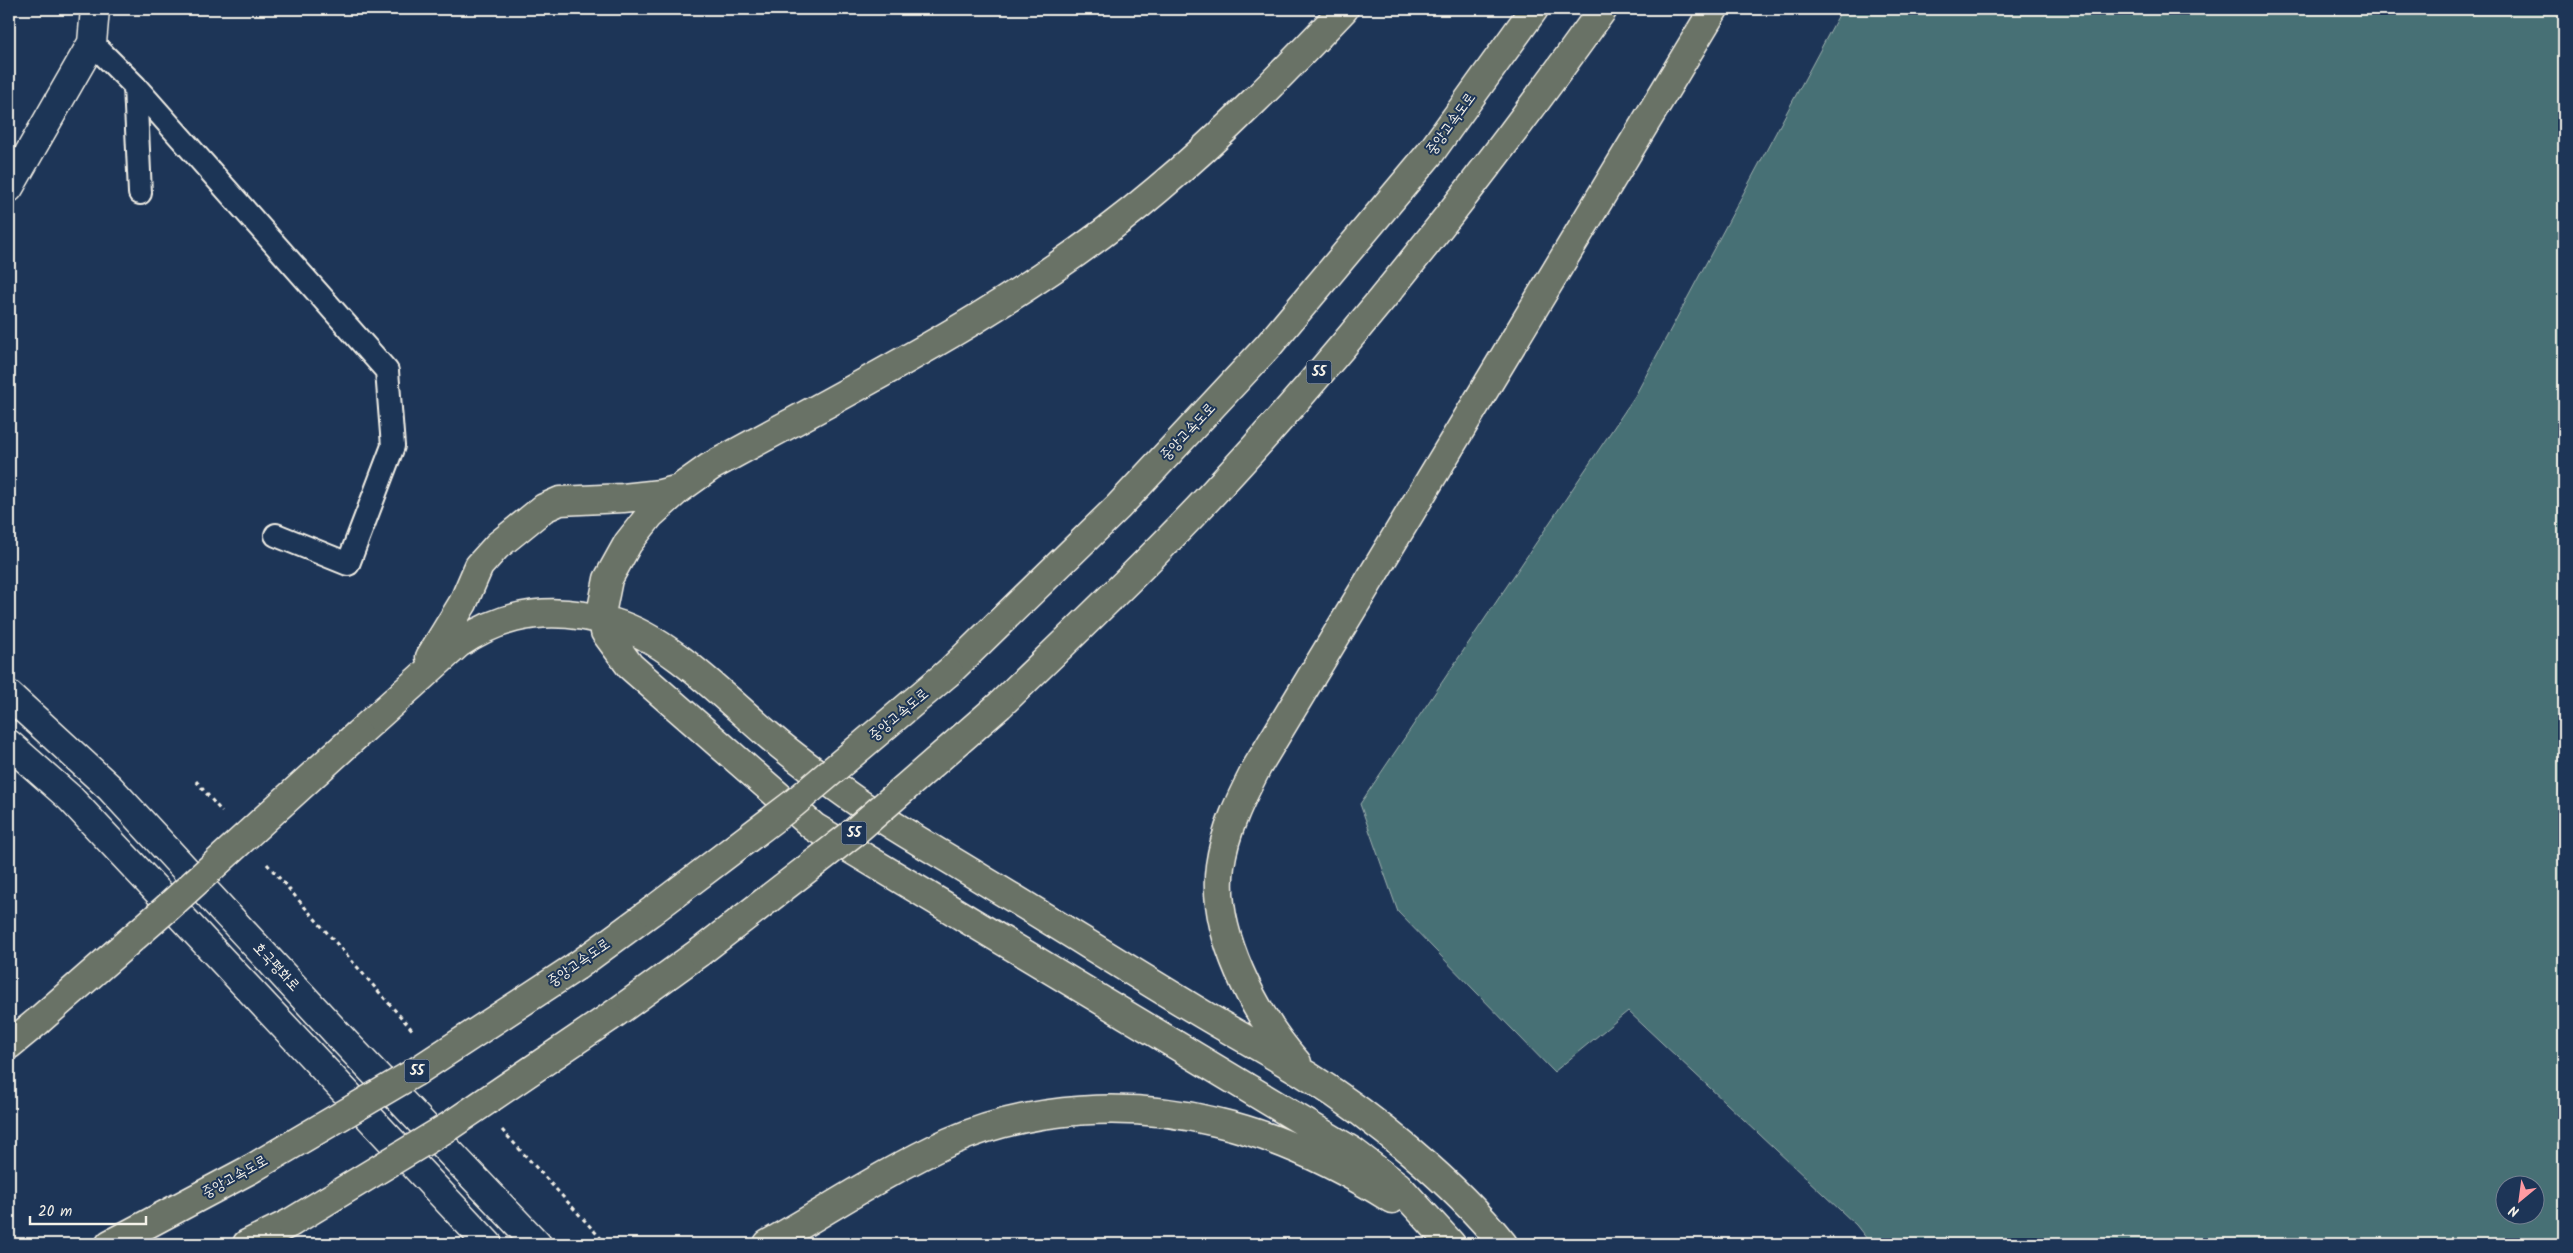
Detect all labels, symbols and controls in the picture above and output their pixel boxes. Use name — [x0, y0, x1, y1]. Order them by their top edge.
street label: 중앙고속도로 — [1420, 88, 1482, 160]
road number: 55 — [1306, 361, 1332, 384]
street label: 중앙고속도로 — [1155, 397, 1221, 467]
street label: 중앙고속도로 — [864, 683, 934, 747]
road number: 55 — [842, 821, 866, 844]
street label: 중앙고속도로 — [542, 932, 616, 994]
street label: 호국평화로 — [247, 937, 305, 997]
road number: 55 — [404, 1060, 430, 1082]
street label: 중앙고속도로 — [198, 1149, 272, 1205]
north arrow — [2496, 1176, 2546, 1226]
scale bar — [30, 1193, 146, 1225]
text: N — [2505, 1199, 2523, 1222]
text: 20 m — [38, 1200, 72, 1224]

